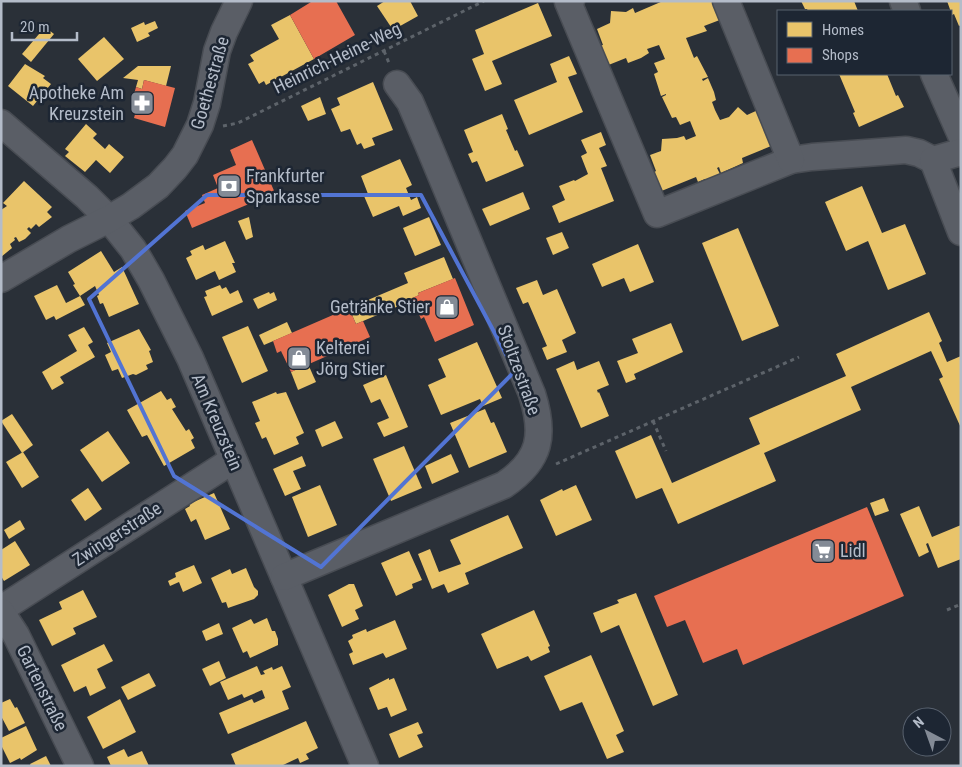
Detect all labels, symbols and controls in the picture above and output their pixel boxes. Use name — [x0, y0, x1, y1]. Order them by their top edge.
scale bar — [12, 10, 78, 42]
legend — [777, 10, 952, 75]
text: 20 m — [20, 18, 50, 36]
street label: Heinrich-Heine-Weg — [269, 18, 404, 98]
text: Homes — [822, 21, 864, 39]
street label: Goethestraße — [186, 34, 233, 132]
text: Shops — [822, 46, 859, 64]
place label: Apotheke Am Kreuzstein — [29, 82, 124, 124]
pharmacy icon: Apotheke Am Kreuzstein — [129, 90, 155, 116]
place label: Frankfurter Sparkasse — [246, 165, 325, 207]
bank icon: Frankfurter Sparkasse — [216, 173, 242, 199]
shop icon: Getränke Stier — [434, 294, 460, 320]
place label: Getränke Stier — [330, 296, 431, 317]
street label: Stoltzestraße — [493, 322, 545, 418]
place label: Kelterei Jörg Stier — [316, 337, 385, 379]
shop icon: Kelterei Jörg Stier — [286, 345, 312, 371]
street label: Am Kreuzstein — [188, 370, 247, 473]
street label: Zwingerstraße — [68, 497, 165, 570]
supermarket icon: Lidl — [810, 538, 836, 564]
place label: Lidl — [840, 540, 866, 561]
street label: Gartenstraße — [13, 641, 72, 734]
north arrow — [902, 707, 952, 757]
text: N — [910, 713, 927, 731]

